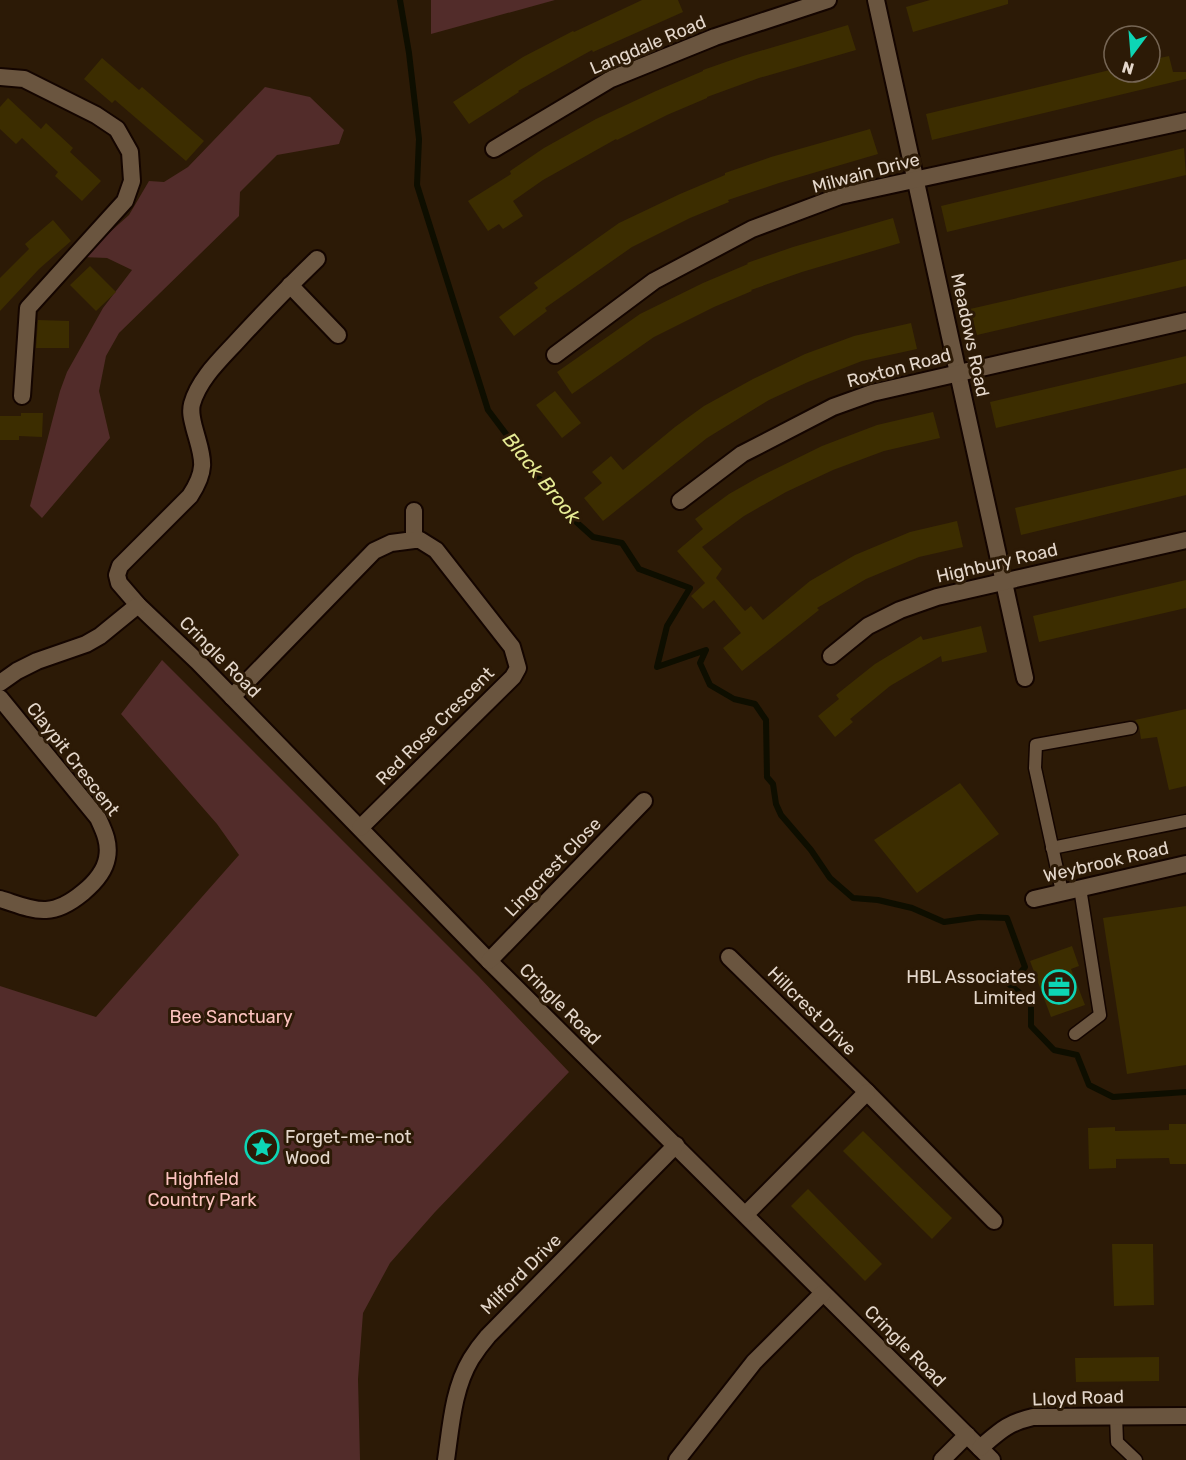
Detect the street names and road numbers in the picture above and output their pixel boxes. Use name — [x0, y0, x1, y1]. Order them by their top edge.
street label: Langdale Road — [587, 11, 709, 79]
street label: Milwain Drive — [810, 148, 922, 198]
street label: Meadows Road — [946, 271, 994, 399]
street label: Roxton Road — [845, 344, 953, 392]
street label: Highbury Road — [934, 538, 1060, 588]
street label: Cringle Road — [175, 612, 265, 702]
street label: Red Rose Crescent — [371, 662, 499, 790]
street label: Claypit Crescent — [22, 698, 124, 820]
street label: Lingcrest Close — [500, 813, 606, 921]
street label: Weybrook Road — [1041, 837, 1171, 887]
street label: Cringle Road — [515, 959, 605, 1049]
street label: Hillcrest Drive — [763, 962, 861, 1060]
street label: Milford Drive — [476, 1229, 566, 1319]
street label: Cringle Road — [860, 1301, 950, 1391]
street label: Lloyd Road — [1032, 1385, 1124, 1411]

